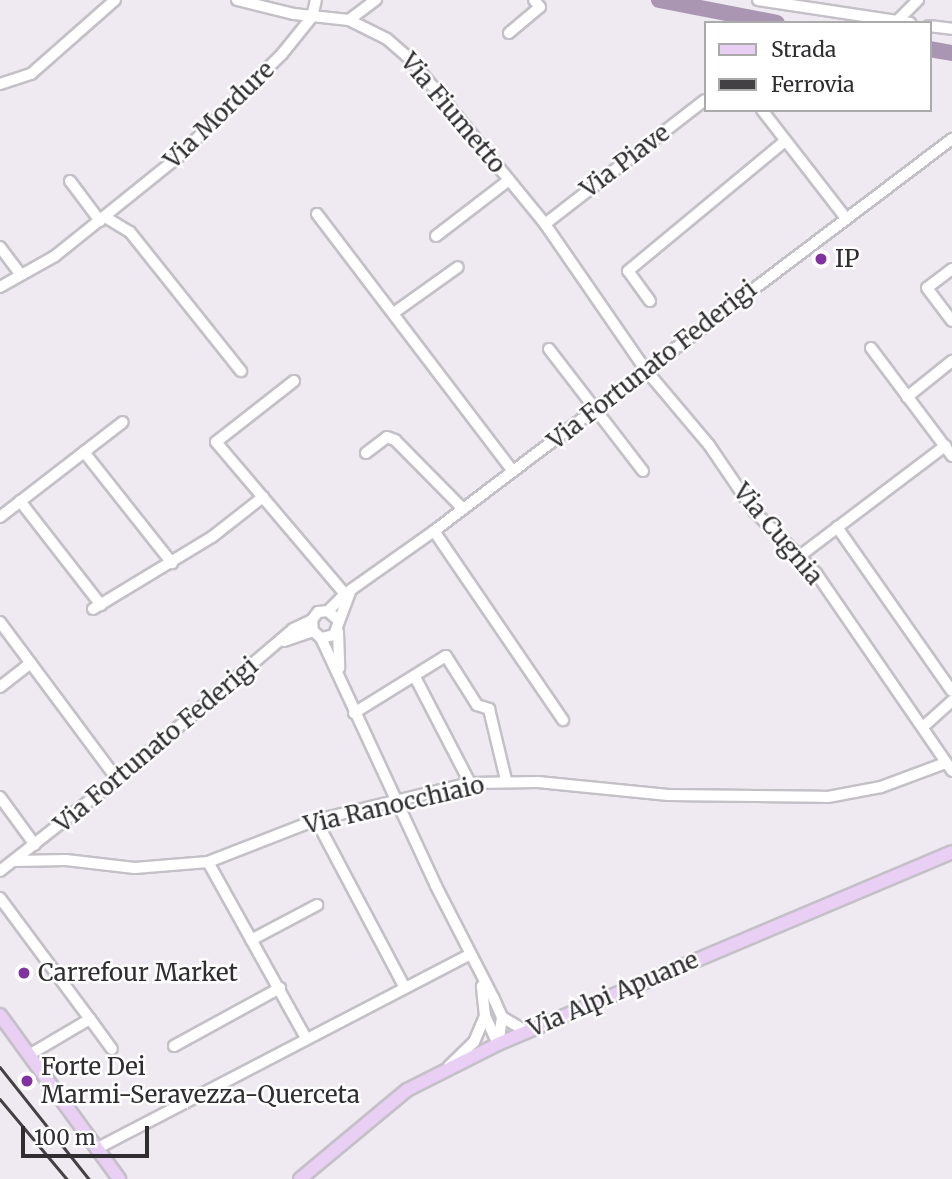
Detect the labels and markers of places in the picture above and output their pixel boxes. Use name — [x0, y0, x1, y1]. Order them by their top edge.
place label: IP — [835, 245, 859, 273]
marker: IP — [813, 251, 829, 267]
place label: Carrefour Market — [38, 959, 238, 987]
marker: Carrefour Market — [16, 965, 32, 981]
place label: Forte Dei Marmi-Seravezza-Querceta — [41, 1053, 360, 1109]
marker: Forte Dei Marmi-Seravezza-Querceta — [19, 1073, 35, 1089]

